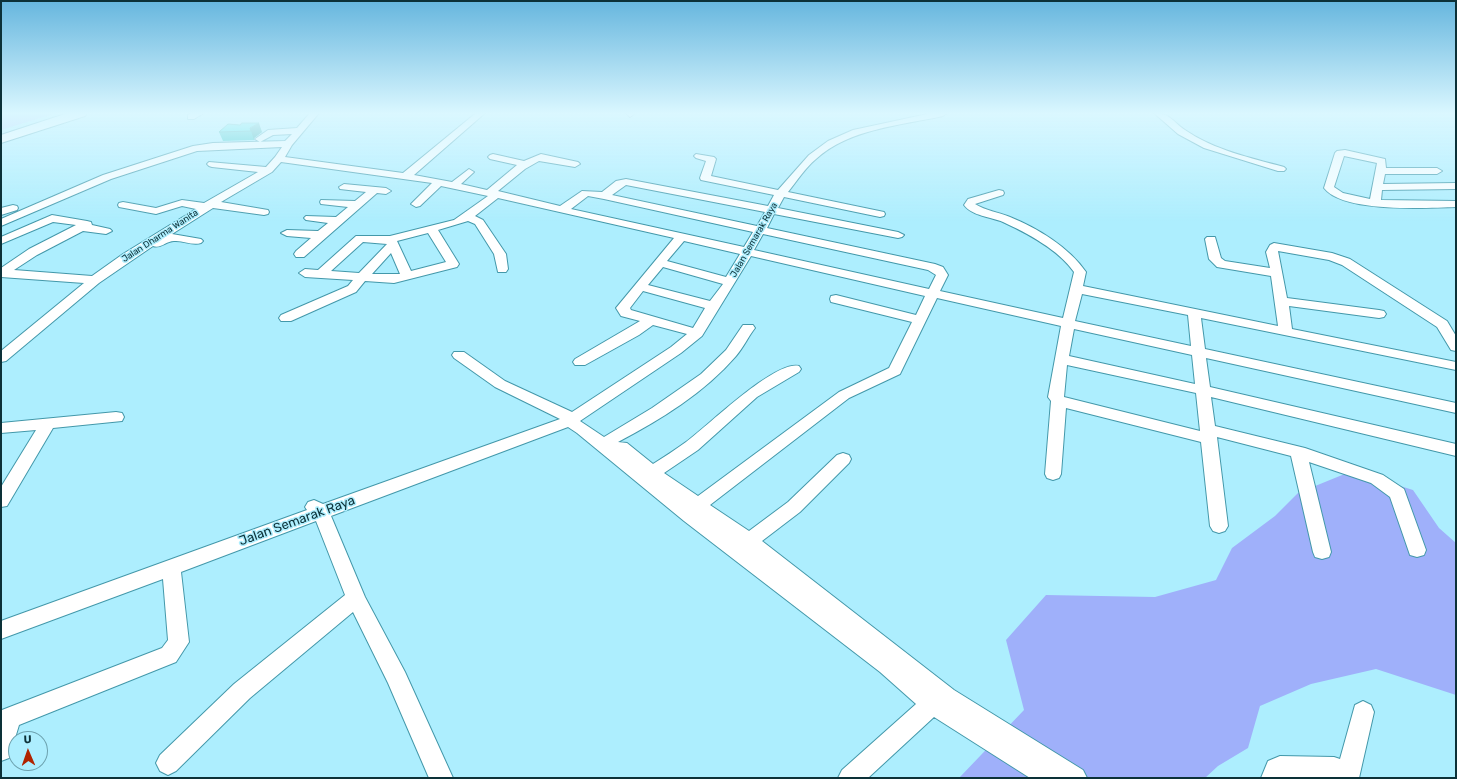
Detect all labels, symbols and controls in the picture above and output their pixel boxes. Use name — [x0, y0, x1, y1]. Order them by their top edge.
street label: Jalan Semarak Raya — [728, 201, 780, 279]
street label: Jalan Dharma Wanita — [120, 207, 200, 265]
street label: Jalan Semarak Raya — [237, 493, 357, 549]
north arrow — [8, 731, 48, 771]
text: U — [23, 733, 32, 746]

